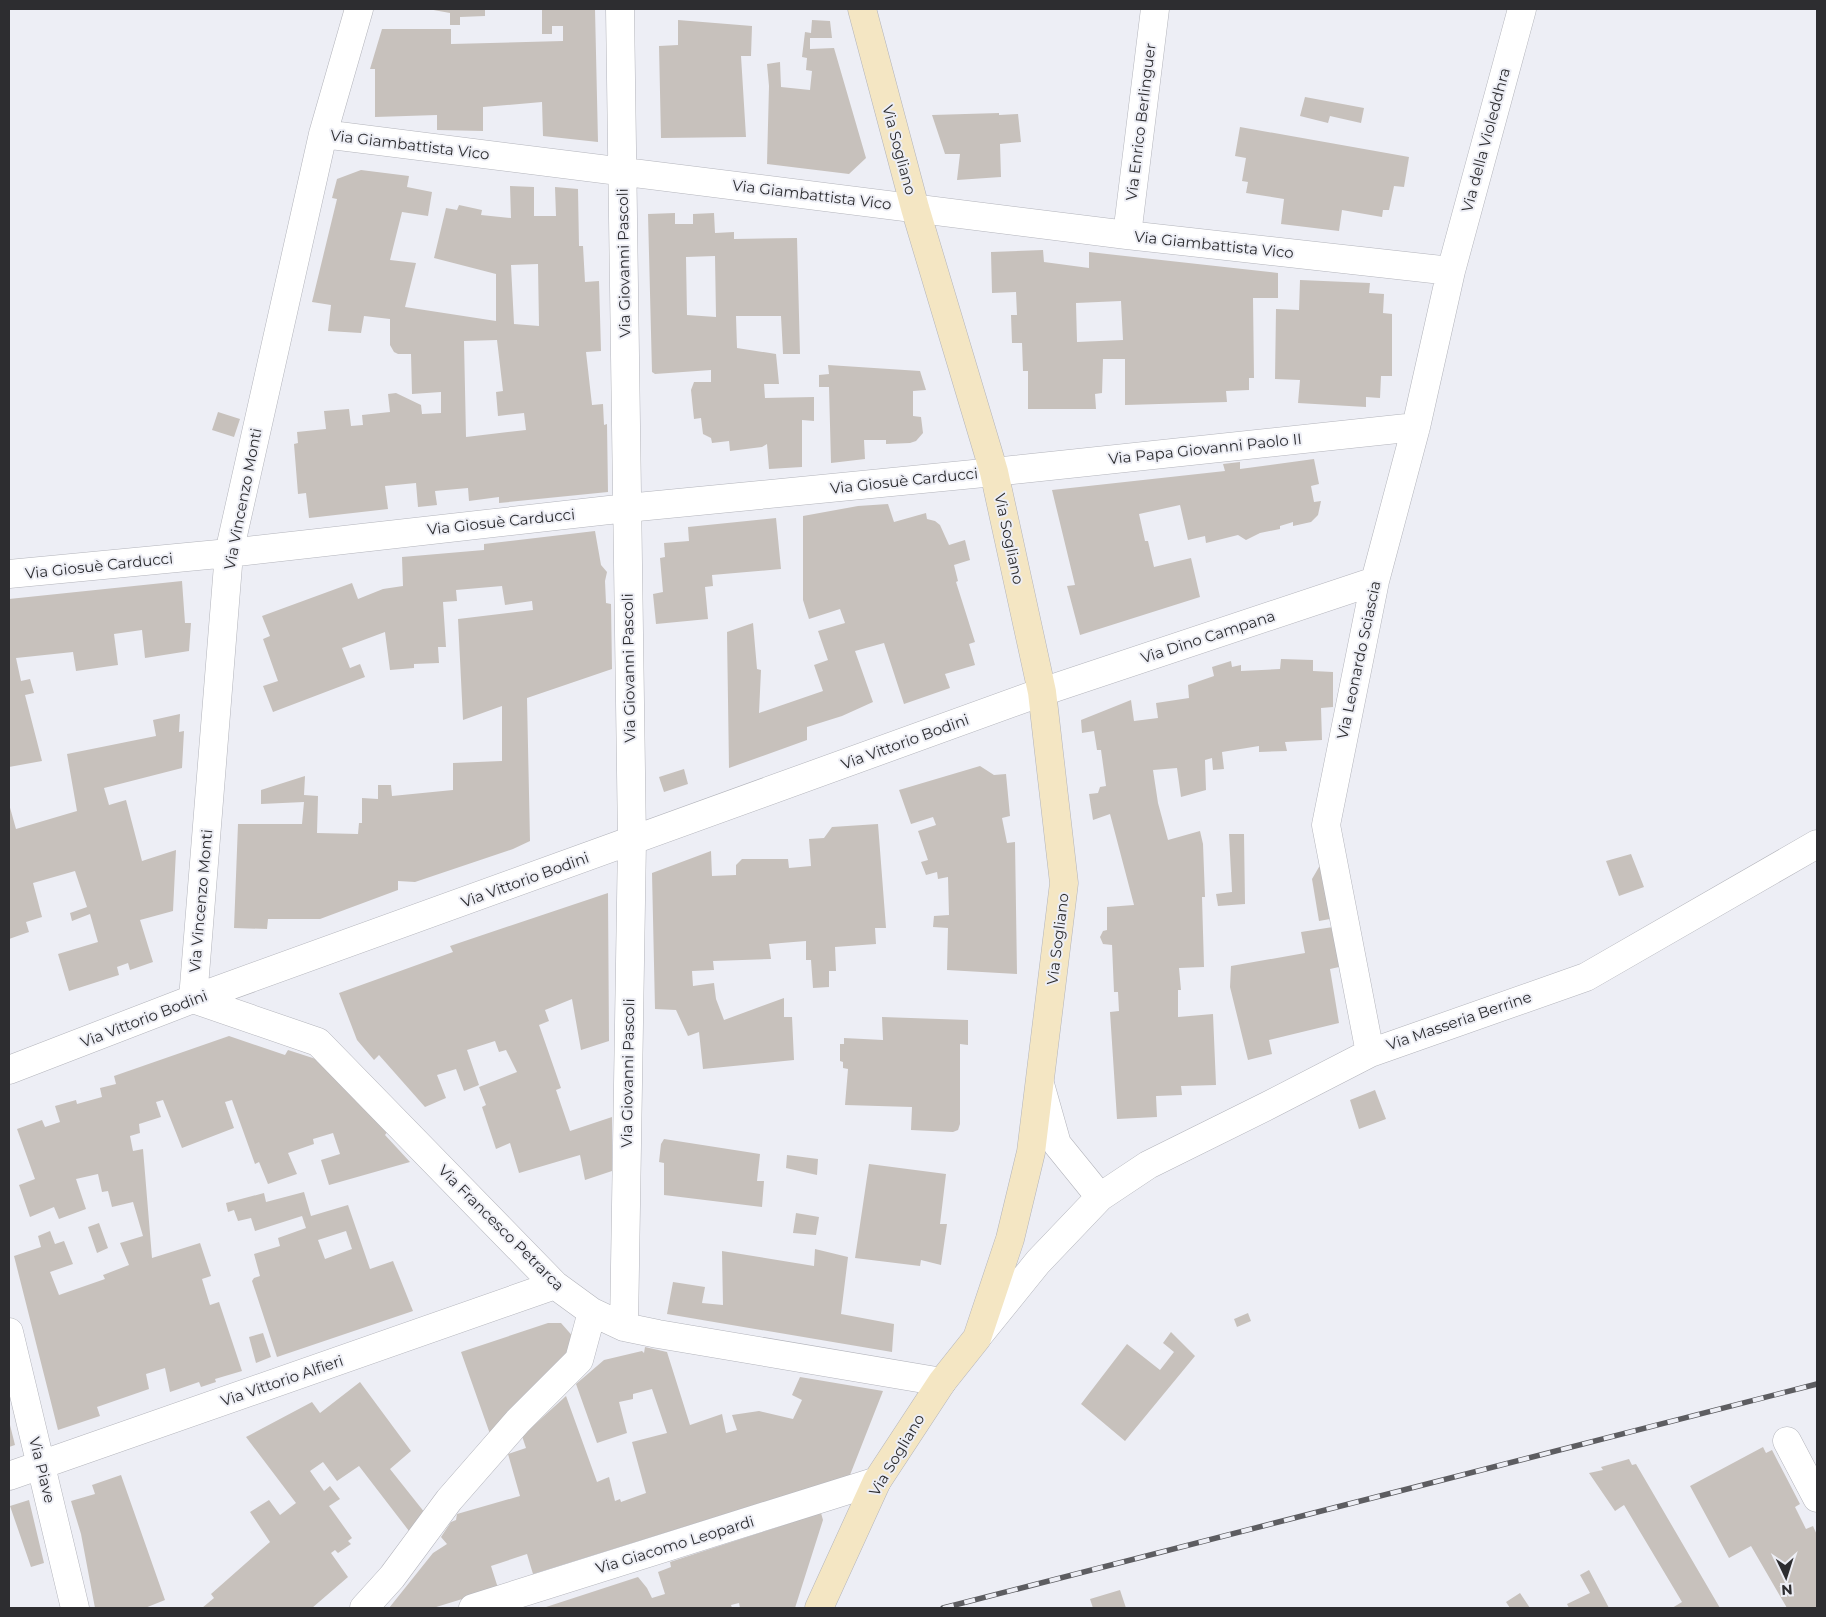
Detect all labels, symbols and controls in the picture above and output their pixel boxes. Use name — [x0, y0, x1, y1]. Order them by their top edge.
street label: Via Enrico Berlinguer — [1121, 42, 1160, 202]
street label: Via della Violeddhra — [1457, 66, 1514, 214]
street label: Via Sogliano — [878, 103, 921, 197]
street label: Via Giambattista Vico — [329, 125, 491, 164]
street label: Via Giambattista Vico — [731, 175, 893, 214]
street label: Via Giovanni Pascoli — [613, 188, 634, 338]
street label: Via Giambattista Vico — [1133, 227, 1295, 262]
street label: Via Vincenzo Monti — [219, 427, 266, 571]
street label: Via Papa Giovanni Paolo II — [1107, 429, 1303, 468]
street label: Via Giosuè Carducci — [829, 463, 979, 498]
street label: Via Sogliano — [991, 492, 1028, 586]
street label: Via Giosuè Carducci — [426, 504, 576, 539]
street label: Via Giosuè Carducci — [24, 548, 174, 583]
street label: Via Leonardo Sciascia — [1332, 579, 1385, 741]
street label: Via Giovanni Pascoli — [618, 593, 639, 743]
street label: Via Dino Campana — [1138, 606, 1277, 667]
street label: Via Vittorio Bodini — [838, 710, 971, 773]
street label: Via Vincenzo Monti — [185, 829, 216, 973]
street label: Via Vittorio Bodini — [458, 848, 591, 911]
street label: Via Sogliano — [1042, 892, 1073, 986]
street label: Via Vittorio Bodini — [78, 986, 210, 1052]
street label: Via Masseria Berrine — [1384, 987, 1534, 1054]
street label: Via Giovanni Pascoli — [617, 998, 638, 1148]
street label: Via Francesco Petrarca — [434, 1161, 568, 1295]
street label: Via Vittorio Alfieri — [218, 1351, 346, 1410]
street label: Via Sogliano — [865, 1410, 929, 1499]
street label: Via Piave — [25, 1435, 60, 1505]
street label: Via Giacomo Leopardi — [593, 1511, 756, 1578]
north arrow — [1761, 1552, 1811, 1602]
text: N — [1781, 1581, 1793, 1599]

